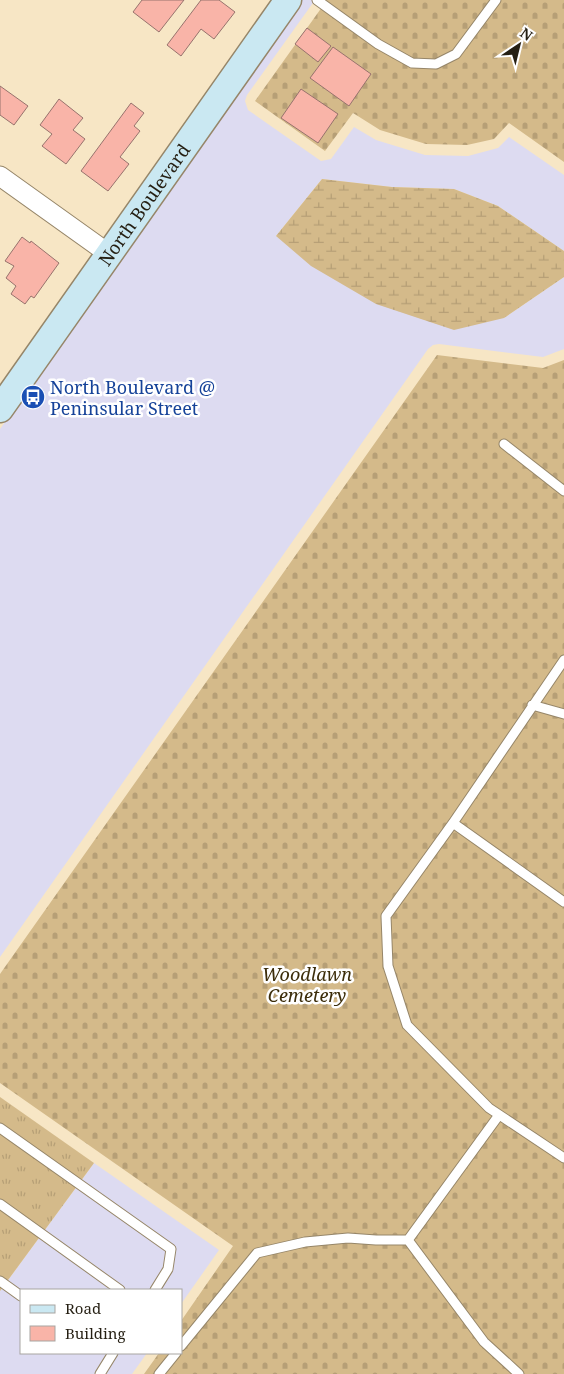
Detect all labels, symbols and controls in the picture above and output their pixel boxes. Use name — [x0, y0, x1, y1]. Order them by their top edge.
north arrow — [494, 20, 544, 70]
text: N — [517, 23, 537, 45]
street label: North Boulevard — [93, 139, 195, 270]
place label: North Boulevard @ Peninsular Street — [50, 375, 215, 420]
bus stop icon: North Boulevard @ Peninsular Street — [20, 384, 46, 410]
park label: Woodlawn Cemetery — [262, 962, 352, 1007]
legend — [20, 1289, 182, 1354]
text: Road — [65, 1298, 101, 1318]
text: Building — [65, 1323, 126, 1343]

